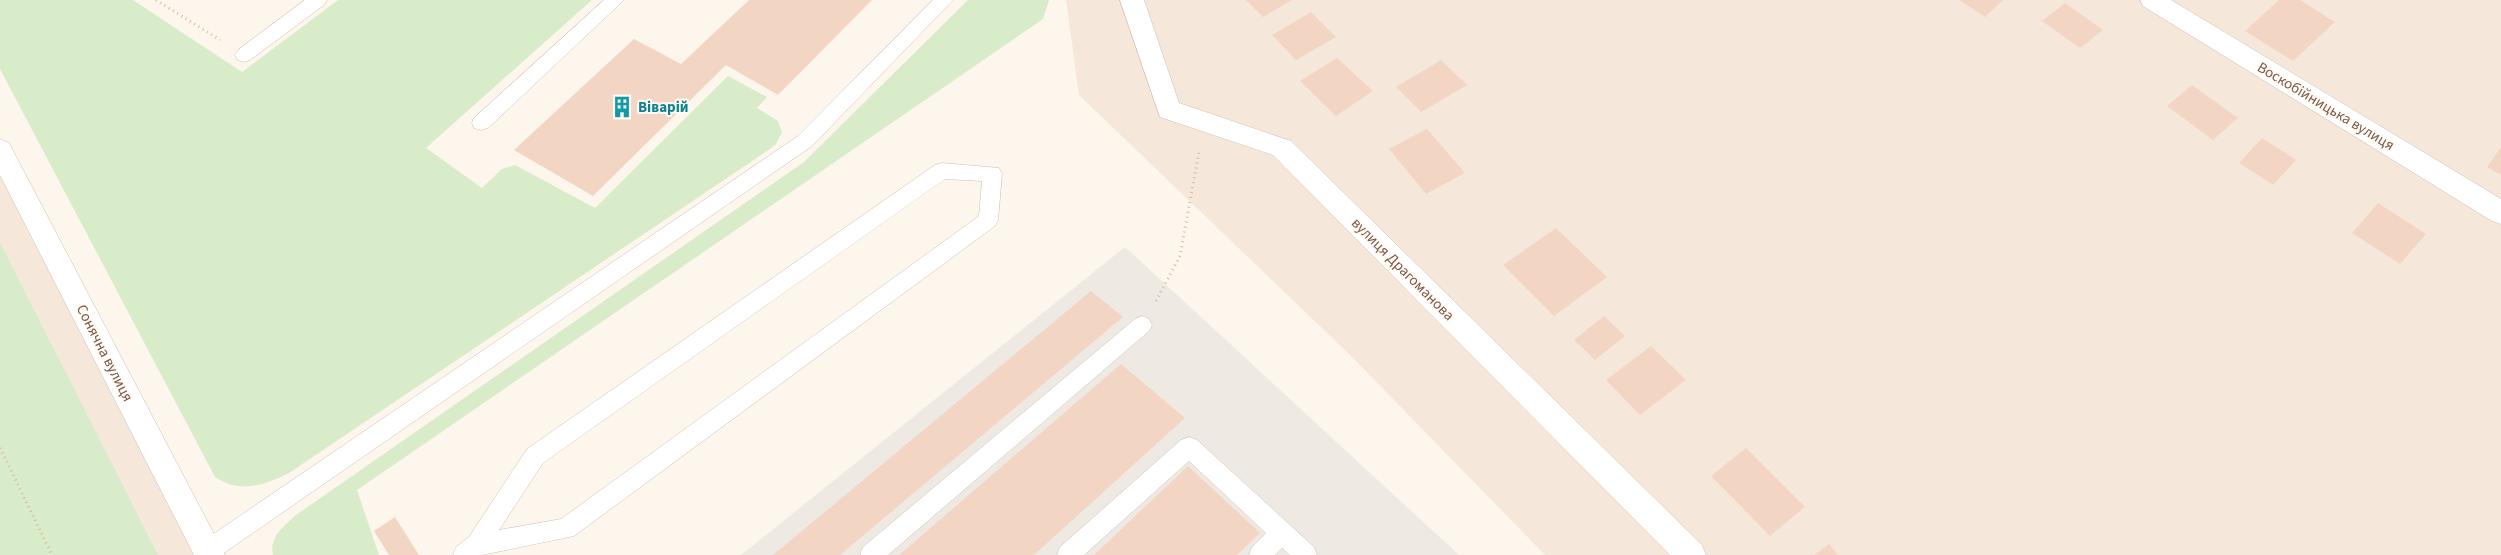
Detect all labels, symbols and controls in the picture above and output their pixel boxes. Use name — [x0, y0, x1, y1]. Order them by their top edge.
street label: Воскобійницька вулиця — [2253, 57, 2398, 156]
building icon: Віварій — [609, 94, 635, 120]
place label: Віварій — [638, 97, 689, 118]
street label: вулиця Драгоманова — [1346, 213, 1459, 326]
street label: Сонячна вулиця — [71, 301, 138, 405]

